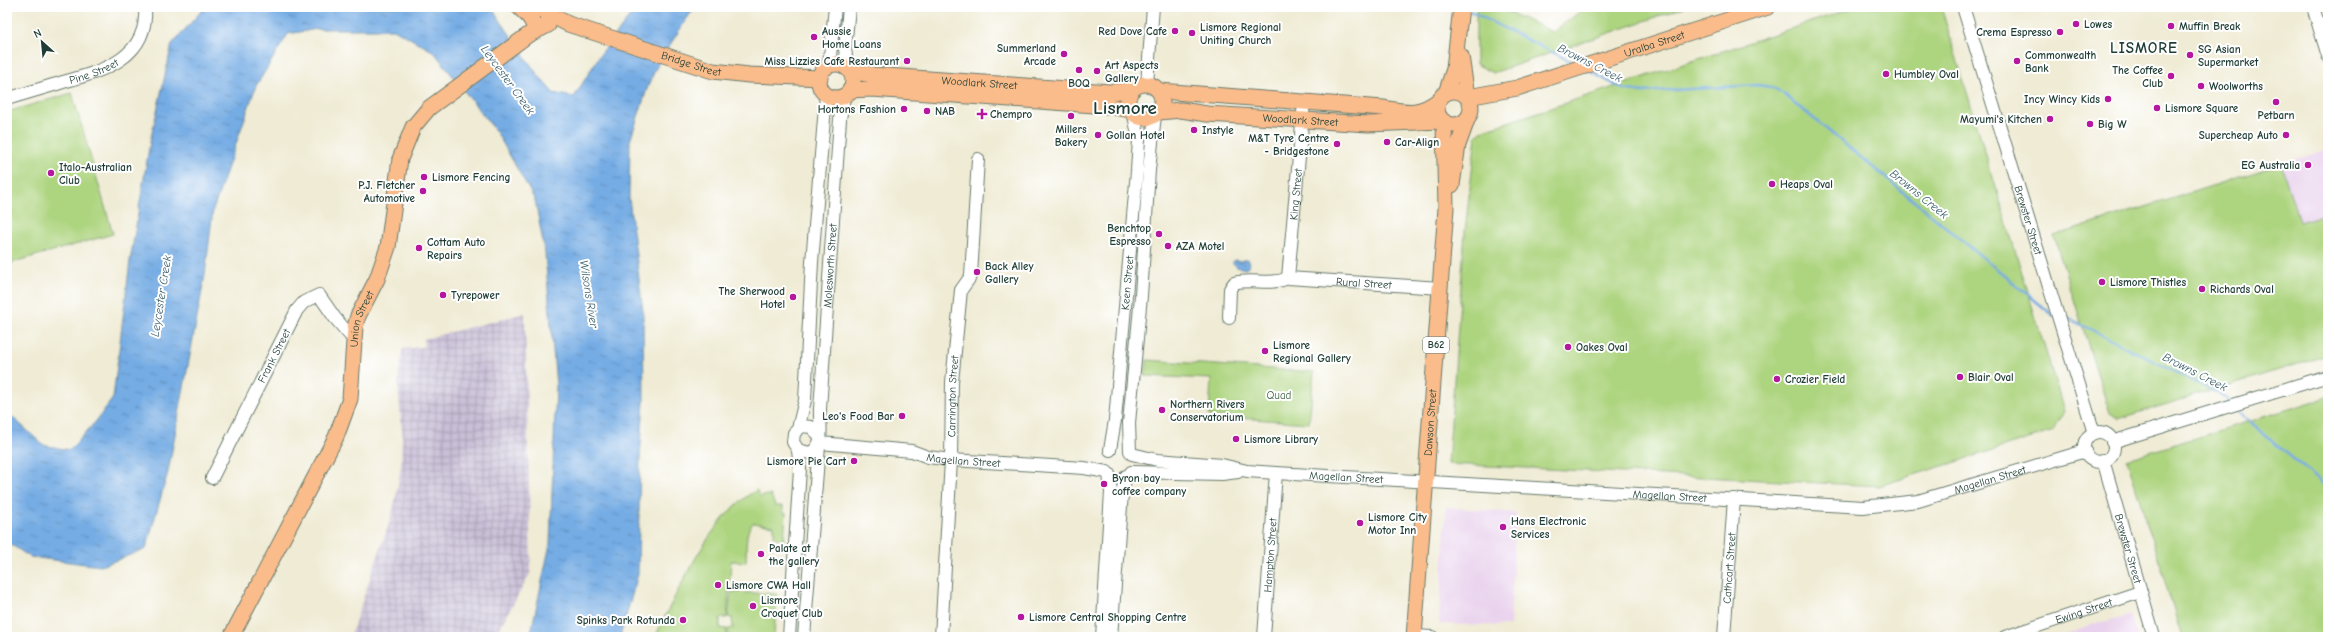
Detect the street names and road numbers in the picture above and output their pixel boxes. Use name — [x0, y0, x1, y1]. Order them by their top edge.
street label: Uralba Street — [1622, 28, 1687, 60]
street label: Bridge Street — [660, 48, 723, 78]
street label: Pine Street — [68, 56, 121, 86]
street label: Woodlark Street — [941, 73, 1018, 92]
street label: Woodlark Street — [1262, 111, 1339, 129]
street label: King Street — [1287, 167, 1305, 221]
street label: Brewster Street — [2012, 184, 2046, 257]
street label: Molesworth Street — [820, 222, 839, 308]
street label: Keen Street — [1118, 254, 1136, 311]
street label: Rural Street — [1336, 275, 1393, 291]
street label: Union Street — [347, 288, 377, 348]
street label: Frank Street — [255, 326, 293, 385]
road number: B62 — [1423, 337, 1449, 353]
street label: Carrington Street — [945, 354, 961, 437]
street label: Dawson Street — [1421, 388, 1439, 456]
street label: Magellan Street — [926, 450, 1002, 470]
street label: Magellan Street — [1952, 462, 2028, 496]
street label: Magellan Street — [1309, 468, 1384, 486]
street label: Magellan Street — [1632, 487, 1708, 504]
street label: Brewster Street — [2112, 512, 2145, 585]
street label: Hampton Street — [1261, 517, 1279, 593]
street label: Cathcart Street — [1720, 531, 1738, 604]
street label: Ewing Street — [2054, 595, 2115, 626]

